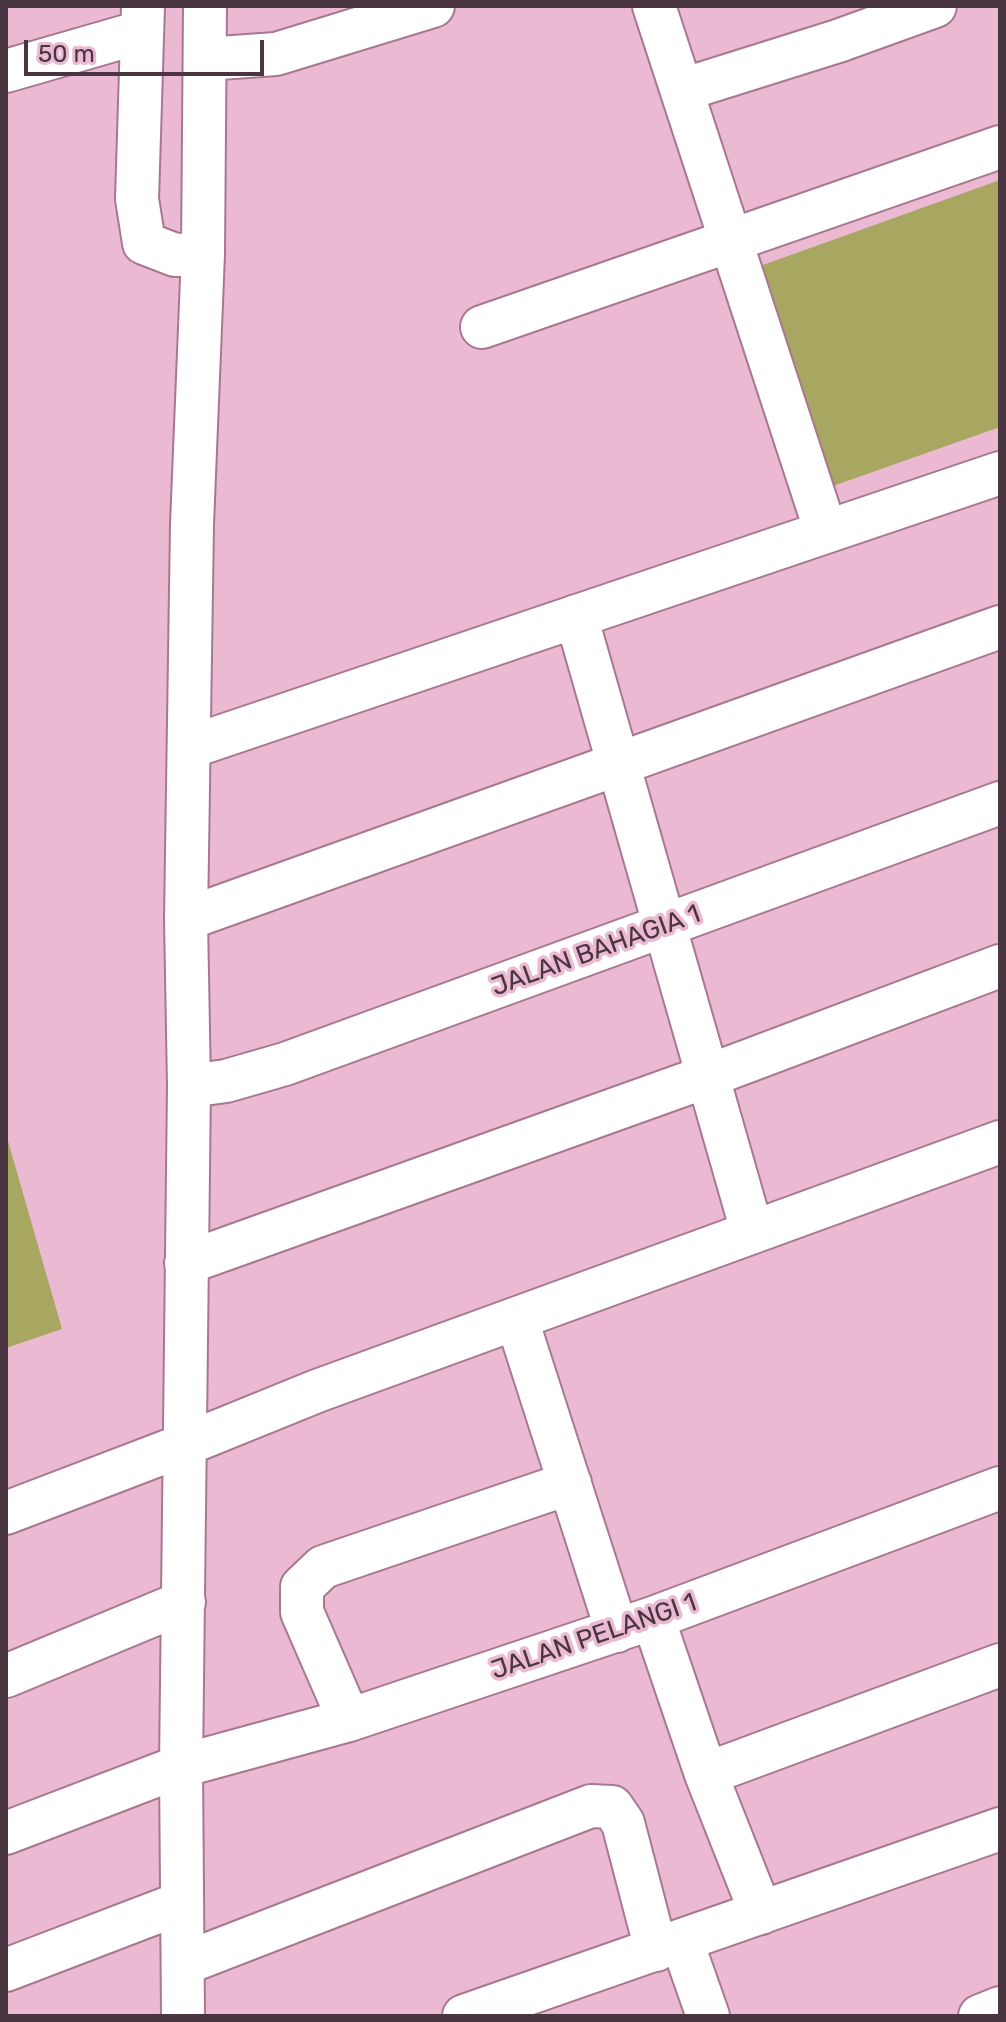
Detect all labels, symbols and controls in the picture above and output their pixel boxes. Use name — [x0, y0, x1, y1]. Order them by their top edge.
scale bar — [28, 24, 268, 74]
text: 50 m — [38, 40, 95, 68]
street label: JALAN BAHAGIA 1 — [487, 899, 705, 1003]
street label: JALAN PELANGI 1 — [487, 1587, 701, 1687]

